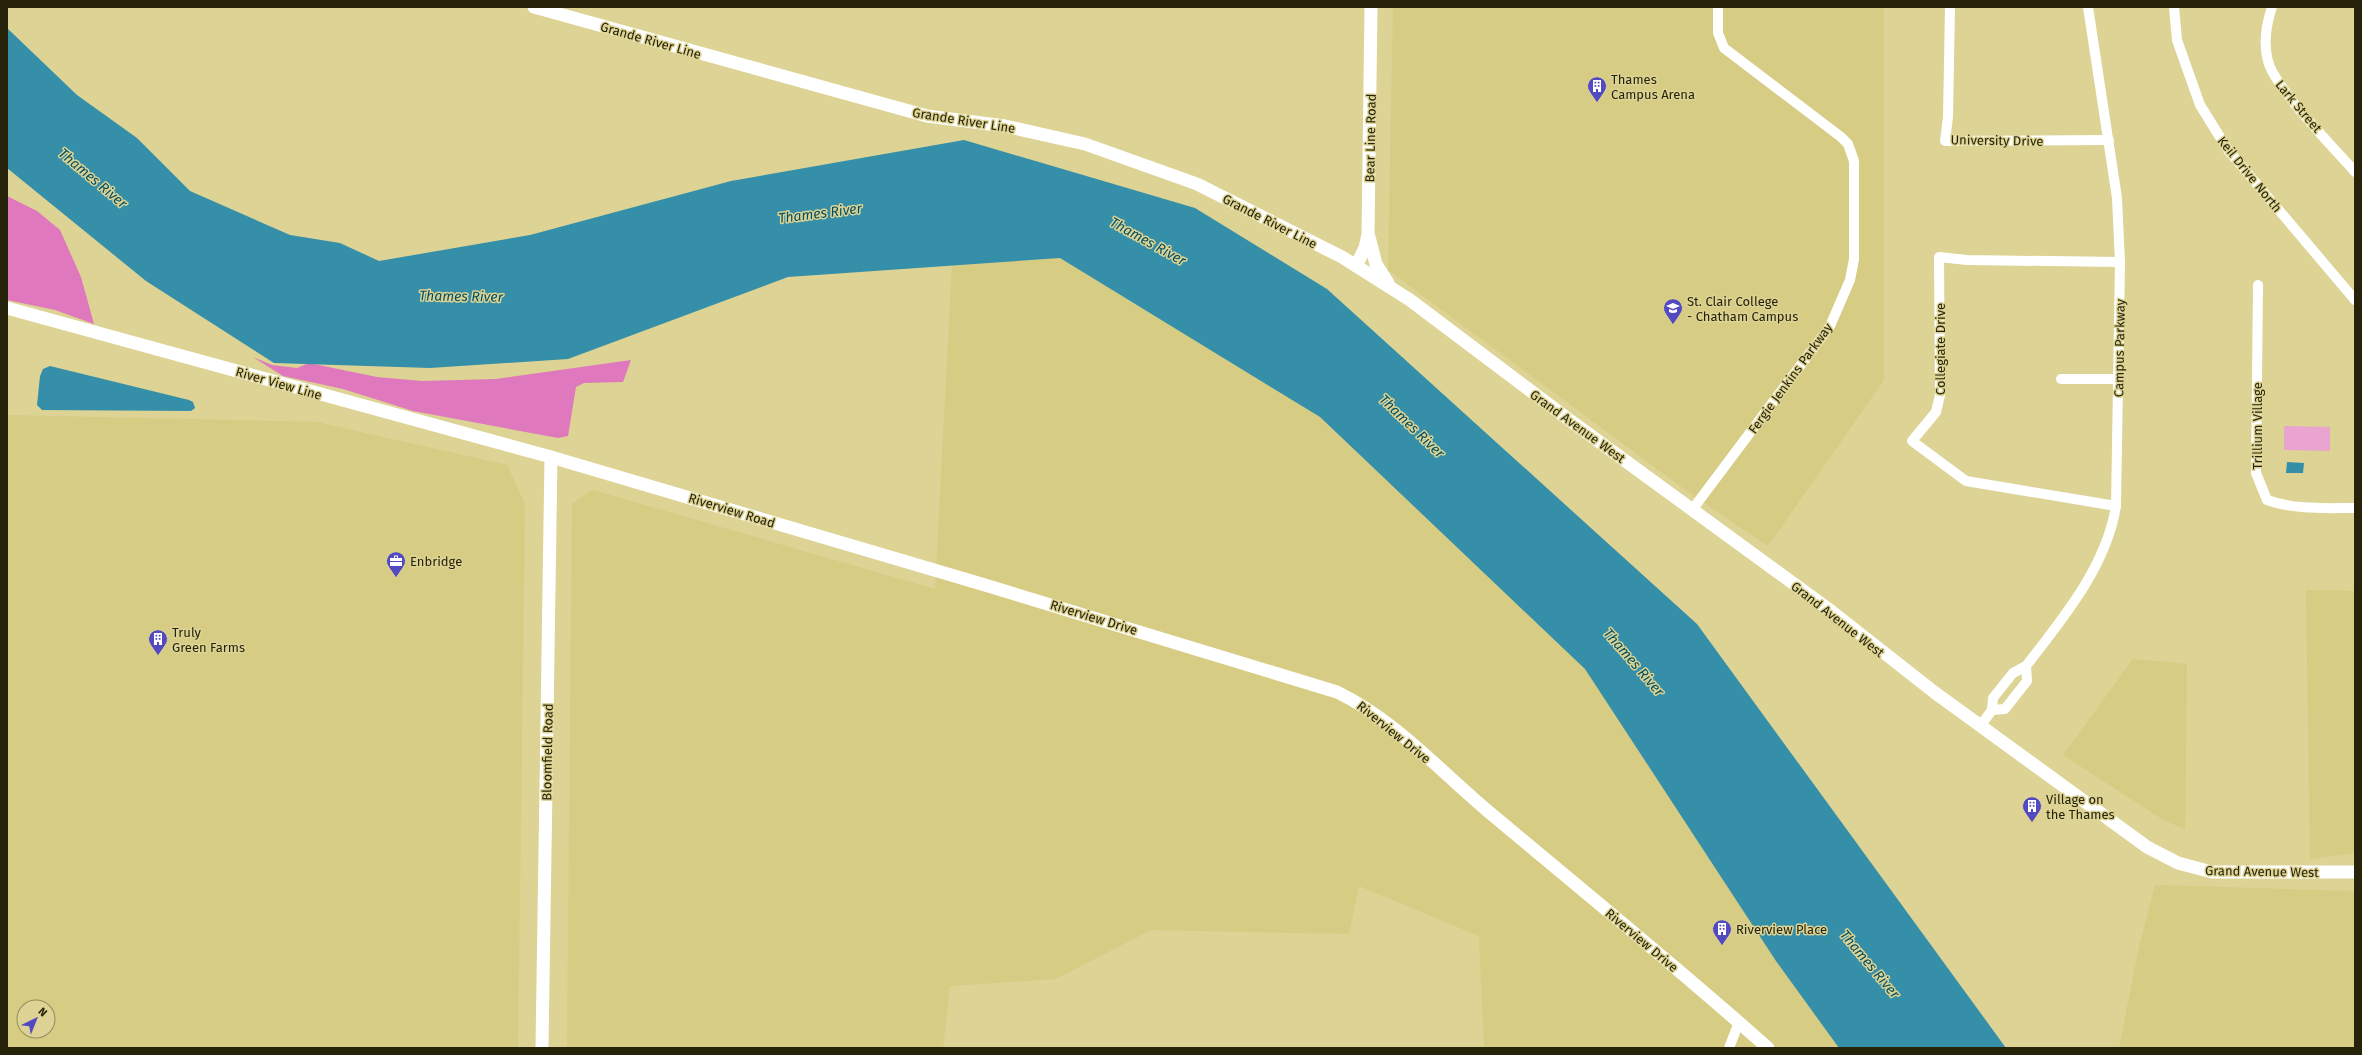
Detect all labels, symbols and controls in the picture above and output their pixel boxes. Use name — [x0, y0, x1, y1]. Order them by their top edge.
street label: Grande River Line — [599, 19, 703, 62]
place label: Thames Campus Arena — [1611, 72, 1695, 102]
building icon: Thames Campus Arena — [1586, 75, 1608, 103]
street label: Lark Street — [2272, 77, 2325, 136]
street label: Bear Line Road — [1362, 94, 1379, 182]
street label: Grande River Line — [911, 105, 1016, 136]
street label: University Drive — [1950, 132, 2044, 149]
street label: Keil Drive North — [2214, 133, 2285, 215]
water label: Thames River — [55, 145, 131, 212]
street label: Grande River Line — [1220, 191, 1320, 252]
water label: Thames River — [777, 200, 863, 227]
water label: Thames River — [1107, 214, 1189, 270]
water label: Thames River — [419, 287, 504, 306]
place label: St. Clair College - Chatham Campus — [1687, 294, 1798, 324]
school or university icon: St. Clair College - Chatham Campus — [1662, 297, 1684, 325]
street label: Campus Parkway — [2111, 298, 2128, 397]
street label: Collegiate Drive — [1933, 303, 1948, 395]
street label: Fergie Jenkins Parkway — [1745, 320, 1836, 436]
street label: River View Line — [234, 364, 324, 403]
street label: Trillium Village — [2250, 382, 2265, 470]
street label: Grand Avenue West — [1527, 387, 1628, 466]
water label: Thames River — [1376, 391, 1448, 462]
street label: Riverview Road — [687, 490, 777, 531]
office icon: Enbridge — [385, 550, 407, 578]
place label: Enbridge — [410, 554, 462, 569]
street label: Grand Avenue West — [1788, 578, 1887, 660]
street label: Riverview Drive — [1048, 597, 1139, 638]
place label: Truly Green Farms — [172, 625, 245, 655]
water label: Thames River — [1600, 625, 1668, 700]
building icon: Truly Green Farms — [147, 628, 169, 656]
street label: Riverview Drive — [1354, 698, 1434, 767]
street label: Bloomfield Road — [539, 703, 556, 801]
place label: Village on the Thames — [2046, 792, 2115, 822]
building icon: Village on the Thames — [2021, 795, 2043, 823]
street label: Grand Avenue West — [2205, 863, 2319, 880]
street label: Riverview Drive — [1602, 906, 1681, 975]
building icon: Riverview Place — [1711, 918, 1733, 946]
place label: Riverview Place — [1736, 922, 1827, 937]
water label: Thames River — [1836, 927, 1904, 1002]
north arrow — [16, 999, 56, 1039]
text: N — [35, 1005, 50, 1019]

